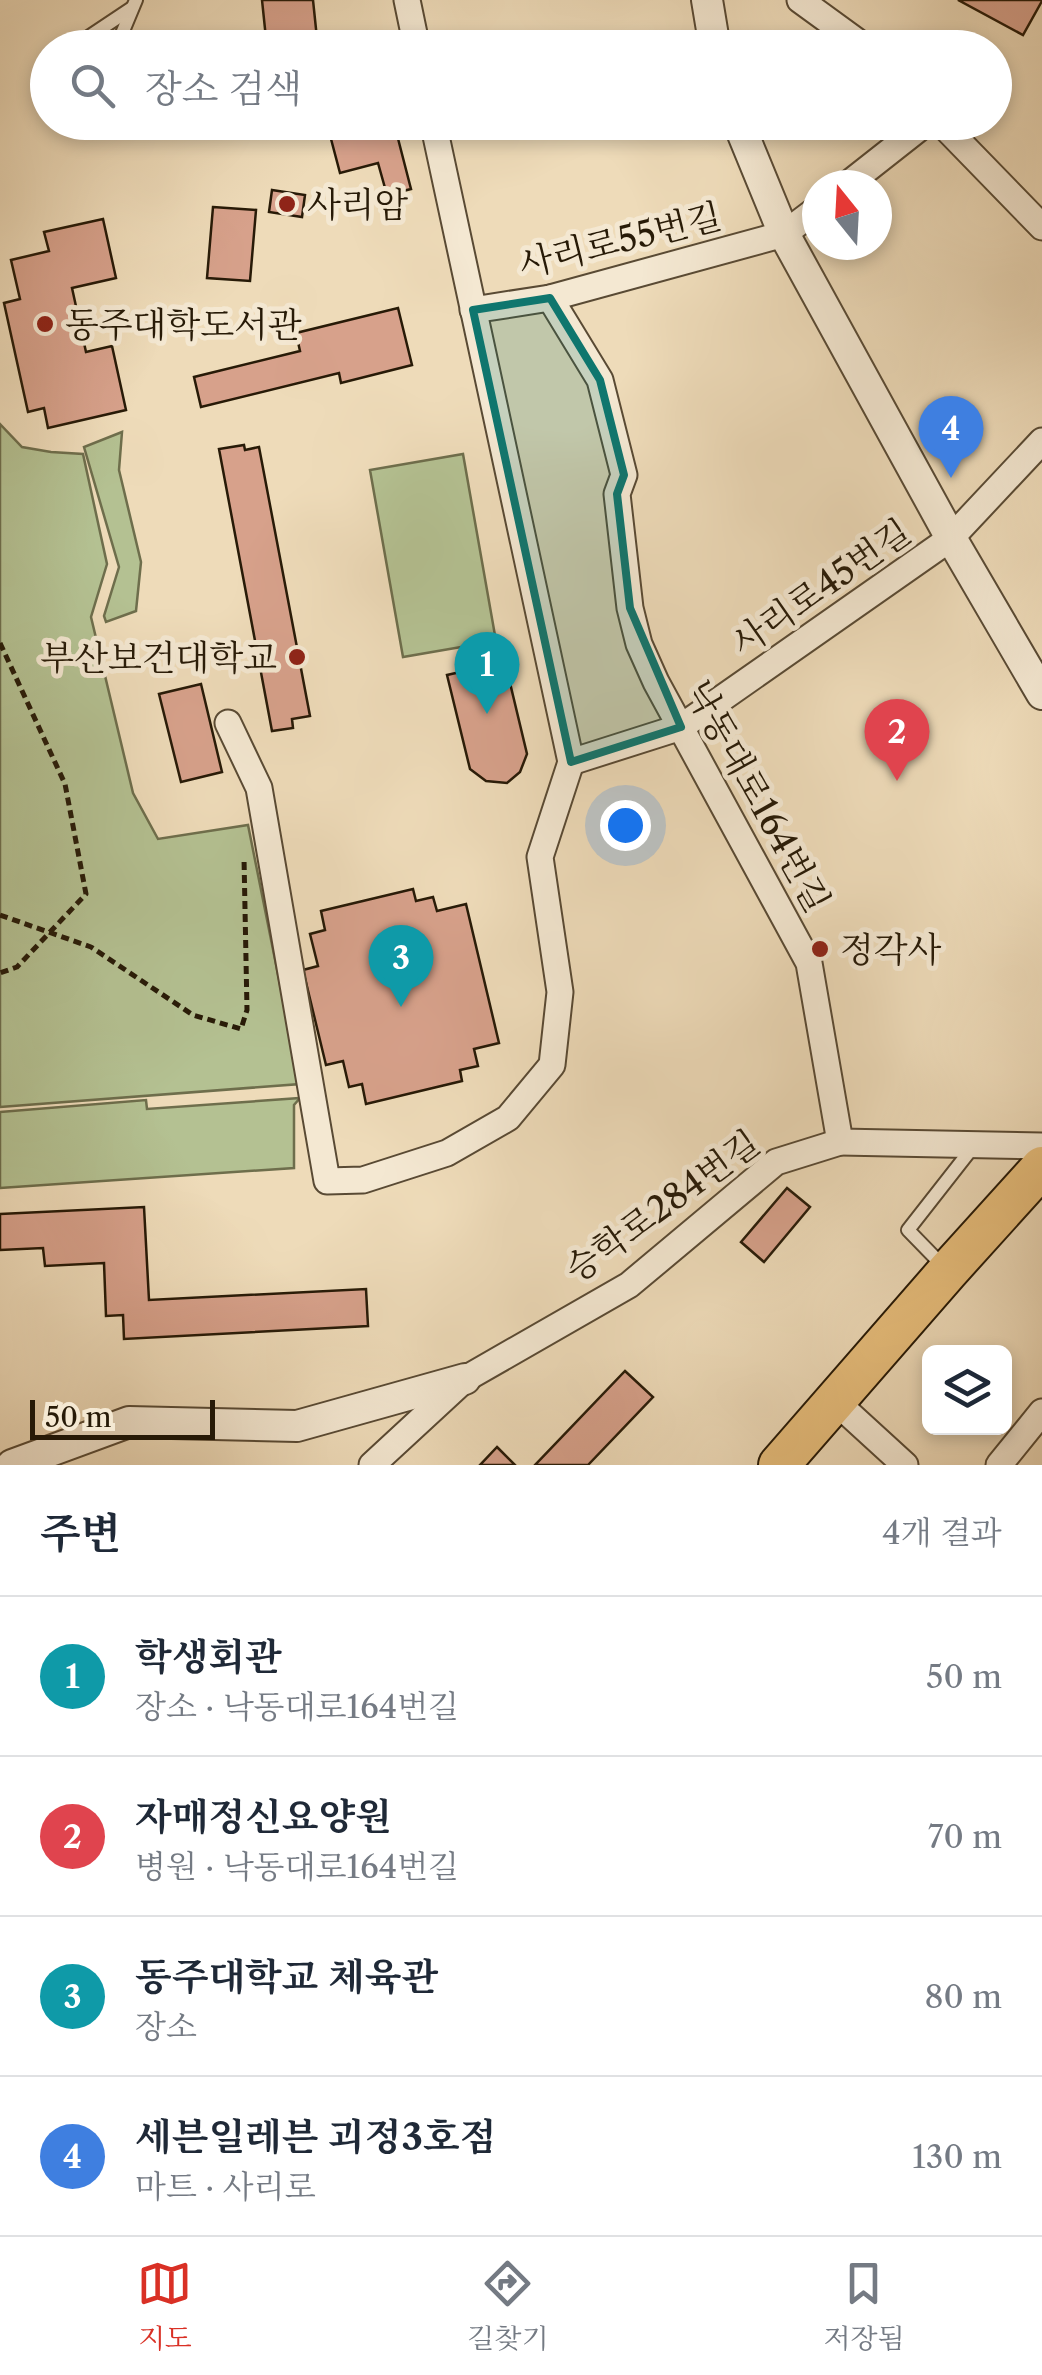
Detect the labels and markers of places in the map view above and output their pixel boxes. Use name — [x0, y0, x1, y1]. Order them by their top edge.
place label: 사리암 — [307, 183, 409, 226]
marker: 사리암 — [276, 193, 298, 215]
place label: 동주대학도서관 — [65, 303, 302, 346]
marker: 동주대학도서관 — [34, 313, 56, 335]
pin: 4 — [918, 396, 984, 478]
pin: 1 — [454, 632, 520, 714]
place label: 부산보건대학교 — [40, 636, 277, 679]
marker: 부산보건대학교 — [286, 646, 308, 668]
pin: 2 — [864, 698, 930, 781]
pin: 3 — [368, 924, 434, 1007]
place label: 정각사 — [840, 928, 942, 971]
marker: 정각사 — [809, 938, 831, 960]

